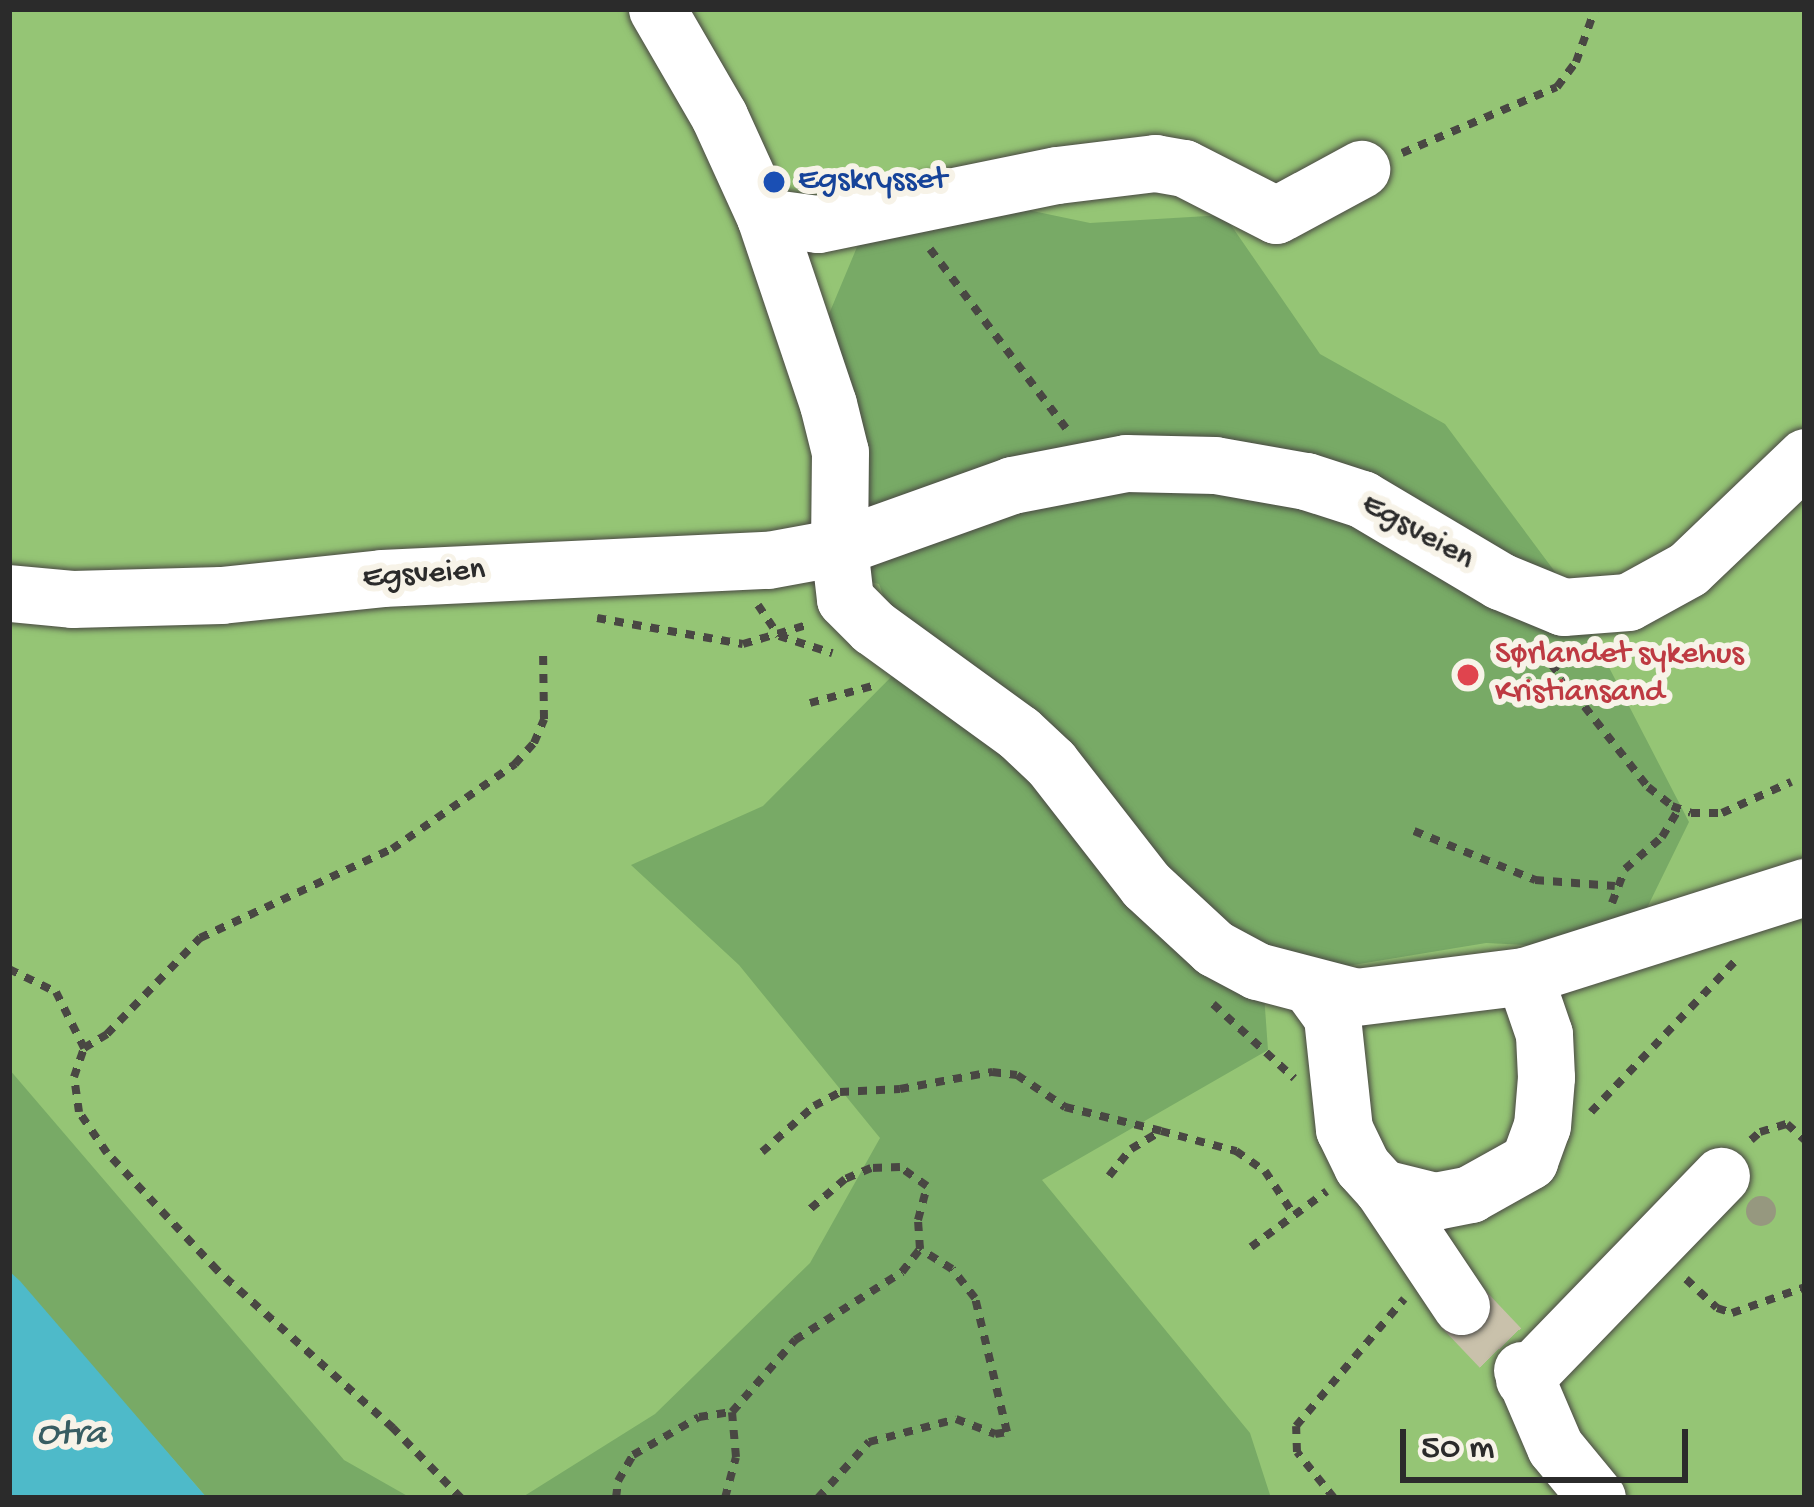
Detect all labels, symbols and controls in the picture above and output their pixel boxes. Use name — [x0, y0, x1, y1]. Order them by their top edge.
place label: Egskrysset — [798, 162, 947, 202]
marker: Egskrysset — [761, 169, 787, 195]
street label: Egsveien — [1354, 486, 1480, 580]
street label: Egsveien — [361, 552, 487, 600]
place label: Sørlandet sykehus Kristiansand — [1495, 636, 1744, 714]
marker: Sørlandet sykehus Kristiansand — [1452, 659, 1484, 691]
scale bar — [1406, 1405, 1694, 1479]
water label: Otra — [36, 1414, 106, 1458]
text: 50 m — [1421, 1428, 1494, 1471]

